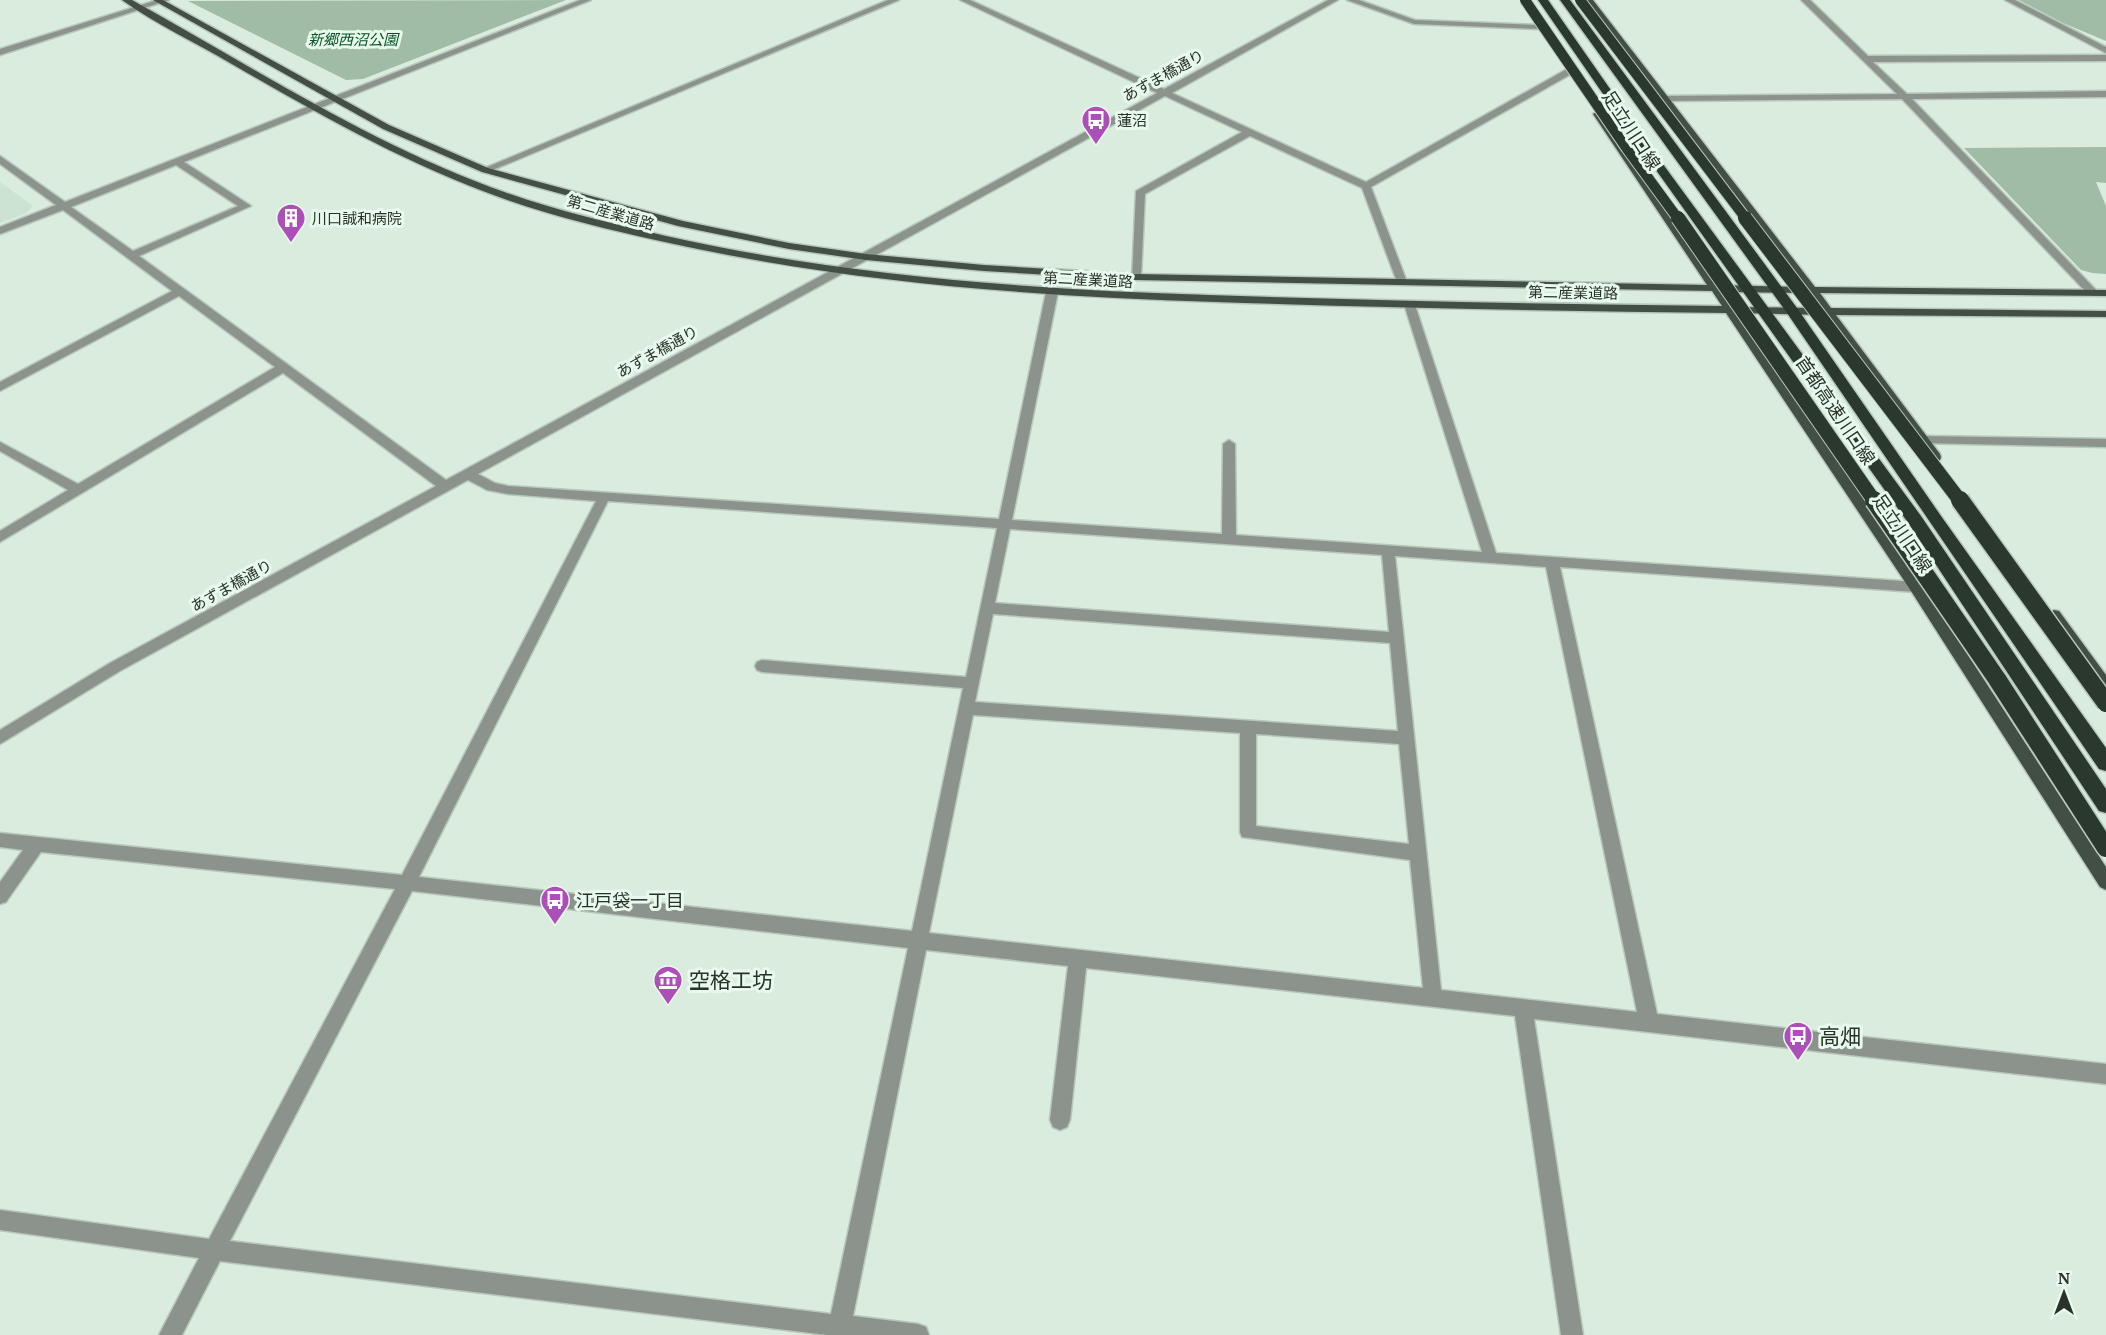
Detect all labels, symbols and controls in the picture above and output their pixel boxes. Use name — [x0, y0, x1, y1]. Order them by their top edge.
park label: 新郷西沼公園 — [308, 29, 400, 49]
street label: あずま橋通り — [1119, 44, 1207, 106]
street label: 足立川口線 — [1597, 86, 1667, 174]
bus stop icon: 蓮沼 — [1080, 104, 1112, 146]
place label: 蓮沼 — [1117, 110, 1147, 130]
street label: 第二産業道路 — [565, 190, 657, 234]
building icon: 川口誠和病院 — [275, 202, 307, 244]
place label: 川口誠和病院 — [312, 208, 402, 228]
street label: 第二産業道路 — [1043, 267, 1133, 291]
street label: 第二産業道路 — [1528, 281, 1618, 303]
street label: あずま橋通り — [613, 320, 701, 382]
street label: 首都高速川口線 — [1791, 351, 1881, 469]
street label: 足立川口線 — [1868, 489, 1938, 577]
street label: あずま橋通り — [187, 554, 275, 616]
bus stop icon: 江戸袋一丁目 — [539, 884, 571, 926]
place label: 江戸袋一丁目 — [576, 888, 684, 912]
museum icon: 空格工坊 — [652, 964, 684, 1006]
place label: 空格工坊 — [689, 966, 773, 994]
bus stop icon: 高畑 — [1782, 1020, 1814, 1062]
place label: 高畑 — [1819, 1022, 1861, 1050]
north arrow — [2034, 1263, 2094, 1323]
text: N — [2058, 1267, 2070, 1289]

